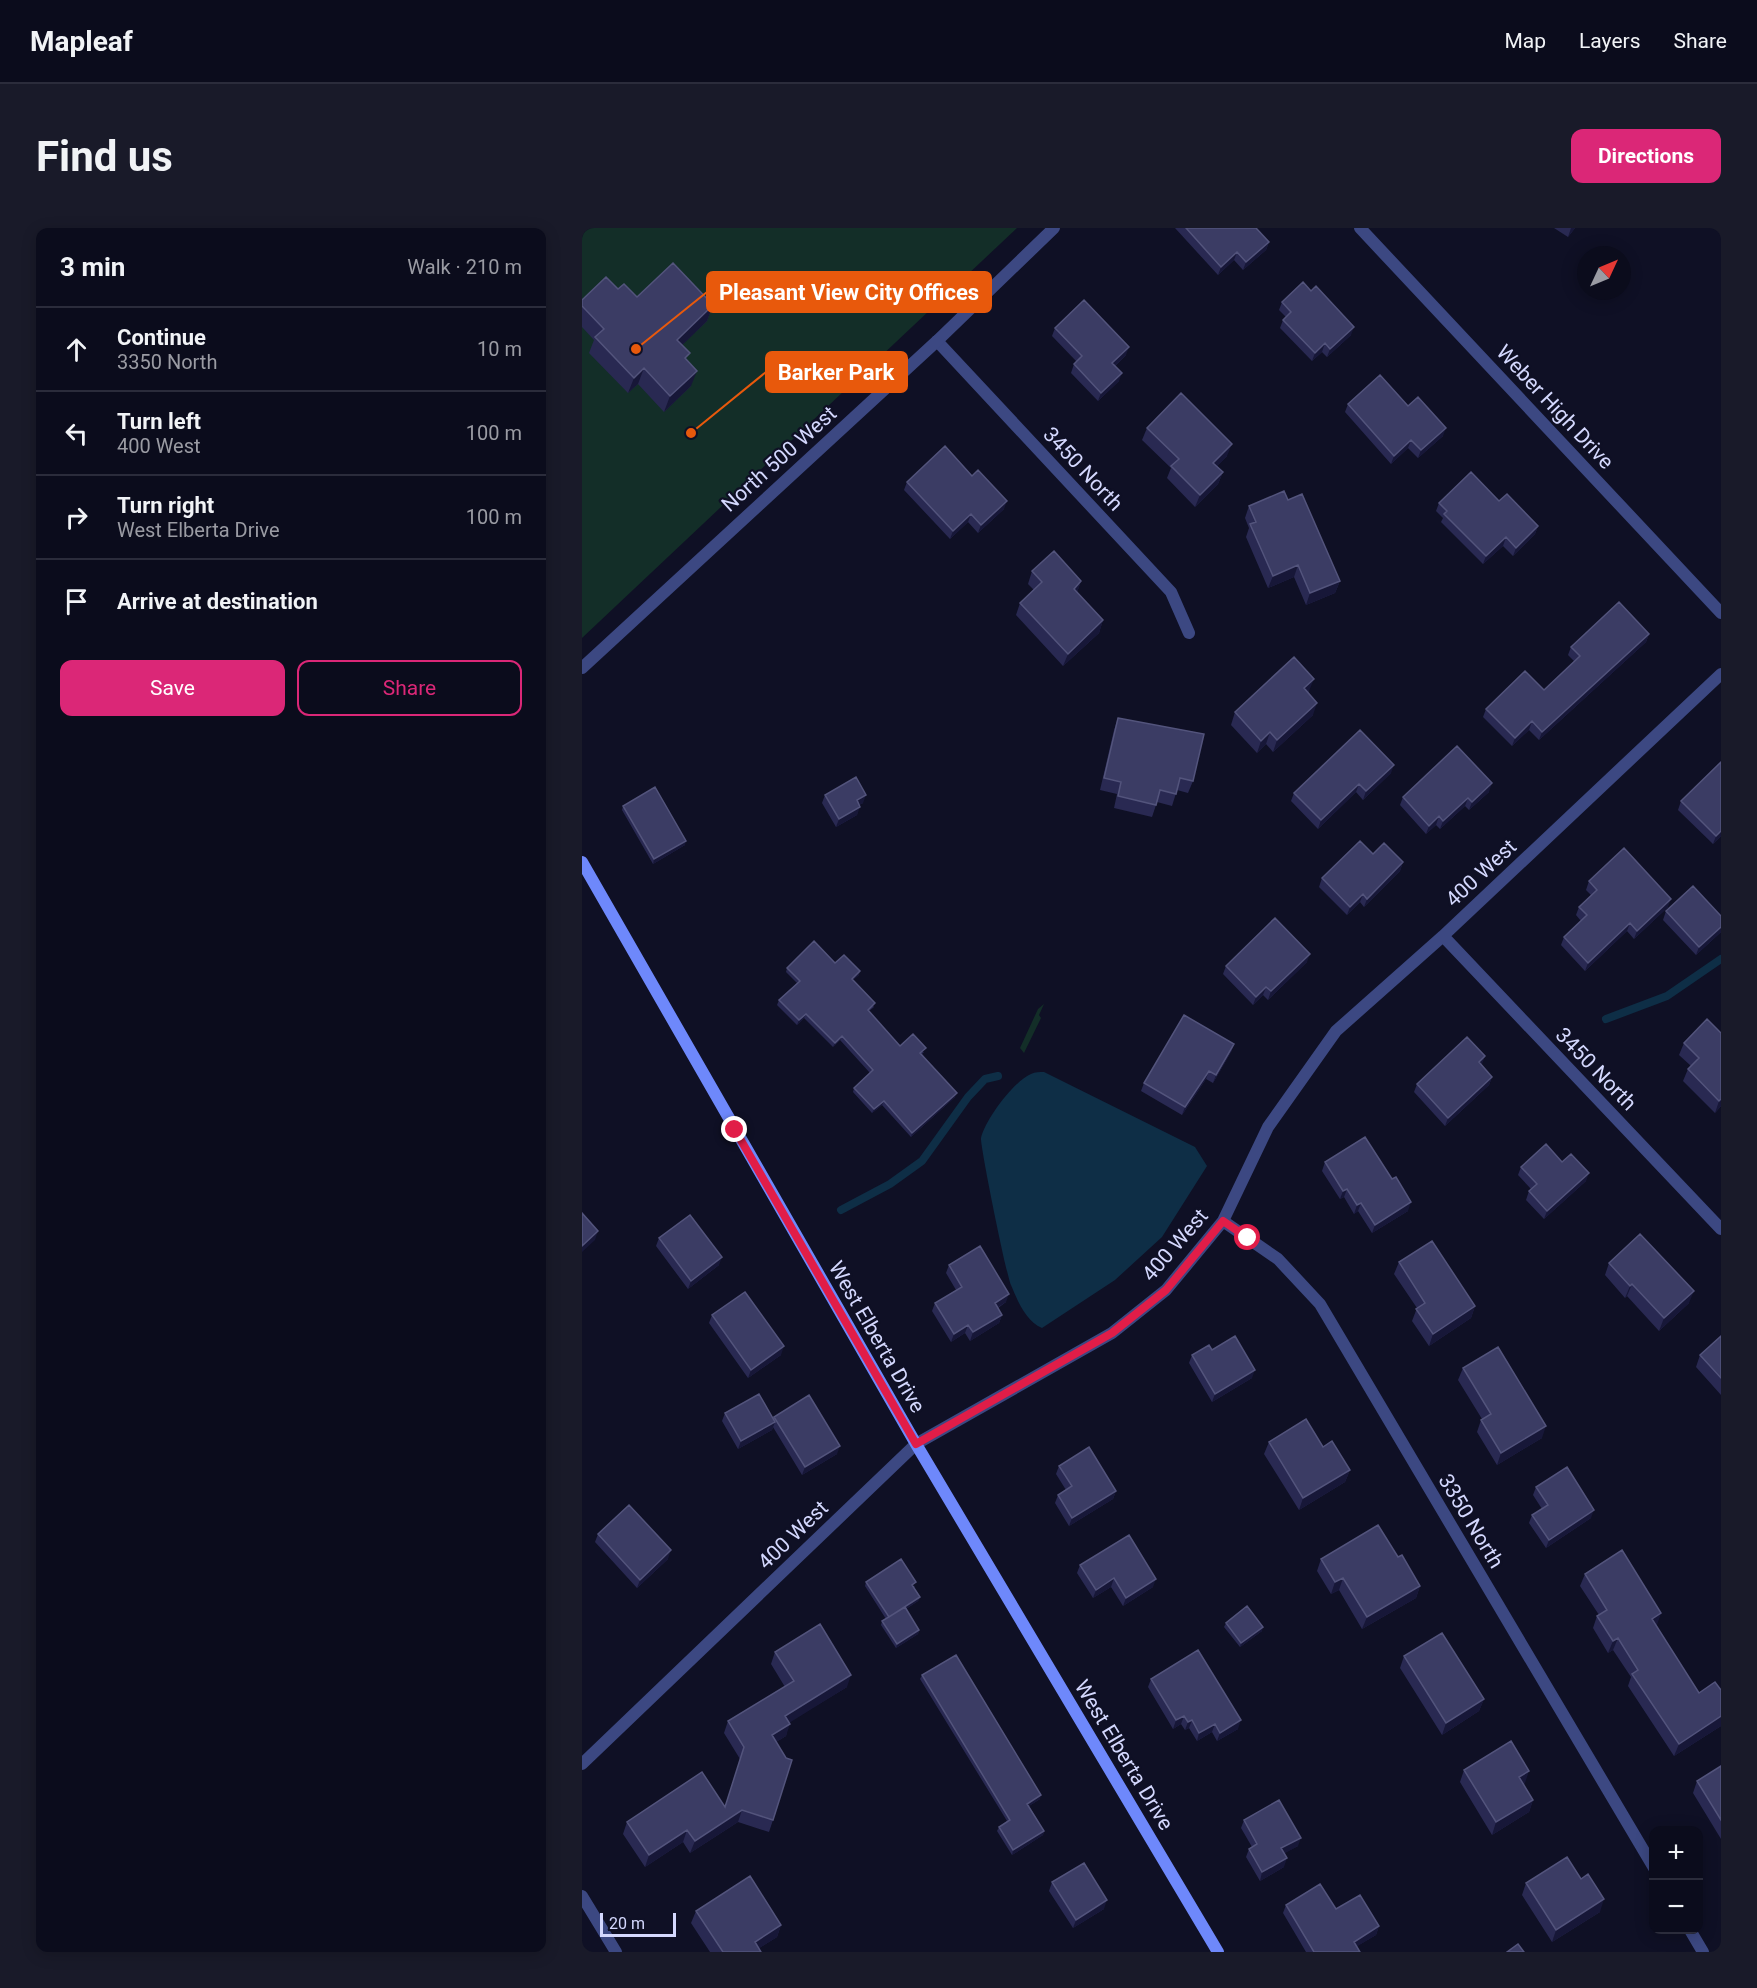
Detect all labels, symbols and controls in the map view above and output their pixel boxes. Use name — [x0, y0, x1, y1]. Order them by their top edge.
text: Mapleaf — [30, 25, 133, 58]
text: Map — [1504, 29, 1546, 53]
text: Layers — [1579, 29, 1640, 53]
text: Share — [1673, 29, 1727, 53]
button: Directions — [1571, 129, 1721, 183]
text: Find us — [36, 132, 173, 181]
north arrow — [1577, 246, 1631, 300]
text: 3 min — [60, 252, 125, 282]
text: Walk · 210 m — [407, 255, 522, 279]
callout: Pleasant View City Offices — [707, 272, 991, 312]
text: Pleasant View City Offices — [719, 280, 979, 305]
text: Continue — [117, 325, 206, 350]
icon: ahead — [60, 333, 93, 366]
text: 10 m — [477, 337, 522, 361]
street label: Weber High Drive — [1491, 340, 1619, 474]
text: 3350 North — [117, 350, 217, 374]
callout: Barker Park — [766, 352, 907, 392]
text: Barker Park — [778, 360, 894, 385]
street label: North 500 West — [717, 401, 841, 517]
text: Turn left — [117, 409, 201, 434]
icon: left — [60, 417, 93, 450]
text: 100 m — [466, 421, 522, 445]
street label: 3450 North — [1038, 422, 1128, 516]
text: 400 West — [117, 434, 201, 458]
text: Turn right — [117, 493, 214, 518]
icon: right — [60, 501, 93, 534]
text: 100 m — [466, 505, 522, 529]
text: West Elberta Drive — [117, 518, 280, 542]
icon: arrive — [60, 585, 93, 618]
text: Arrive at destination — [117, 589, 318, 614]
button: Save — [60, 660, 285, 716]
button: Share — [297, 660, 522, 716]
street label: 400 West — [1441, 834, 1521, 912]
street label: 3450 North — [1551, 1023, 1641, 1115]
route end — [721, 1116, 747, 1142]
street label: 400 West — [1137, 1204, 1213, 1286]
route start — [1234, 1224, 1260, 1250]
street label: West Elberta Drive — [824, 1257, 930, 1417]
street label: 3350 North — [1434, 1470, 1508, 1572]
street label: 400 West — [753, 1496, 833, 1574]
street label: West Elberta Drive — [1070, 1676, 1178, 1834]
map controls — [1649, 1826, 1703, 1934]
button: + — [1649, 1826, 1703, 1880]
button: − — [1649, 1880, 1703, 1934]
scale bar — [600, 1910, 676, 1938]
text: 20 m — [609, 1914, 645, 1933]

